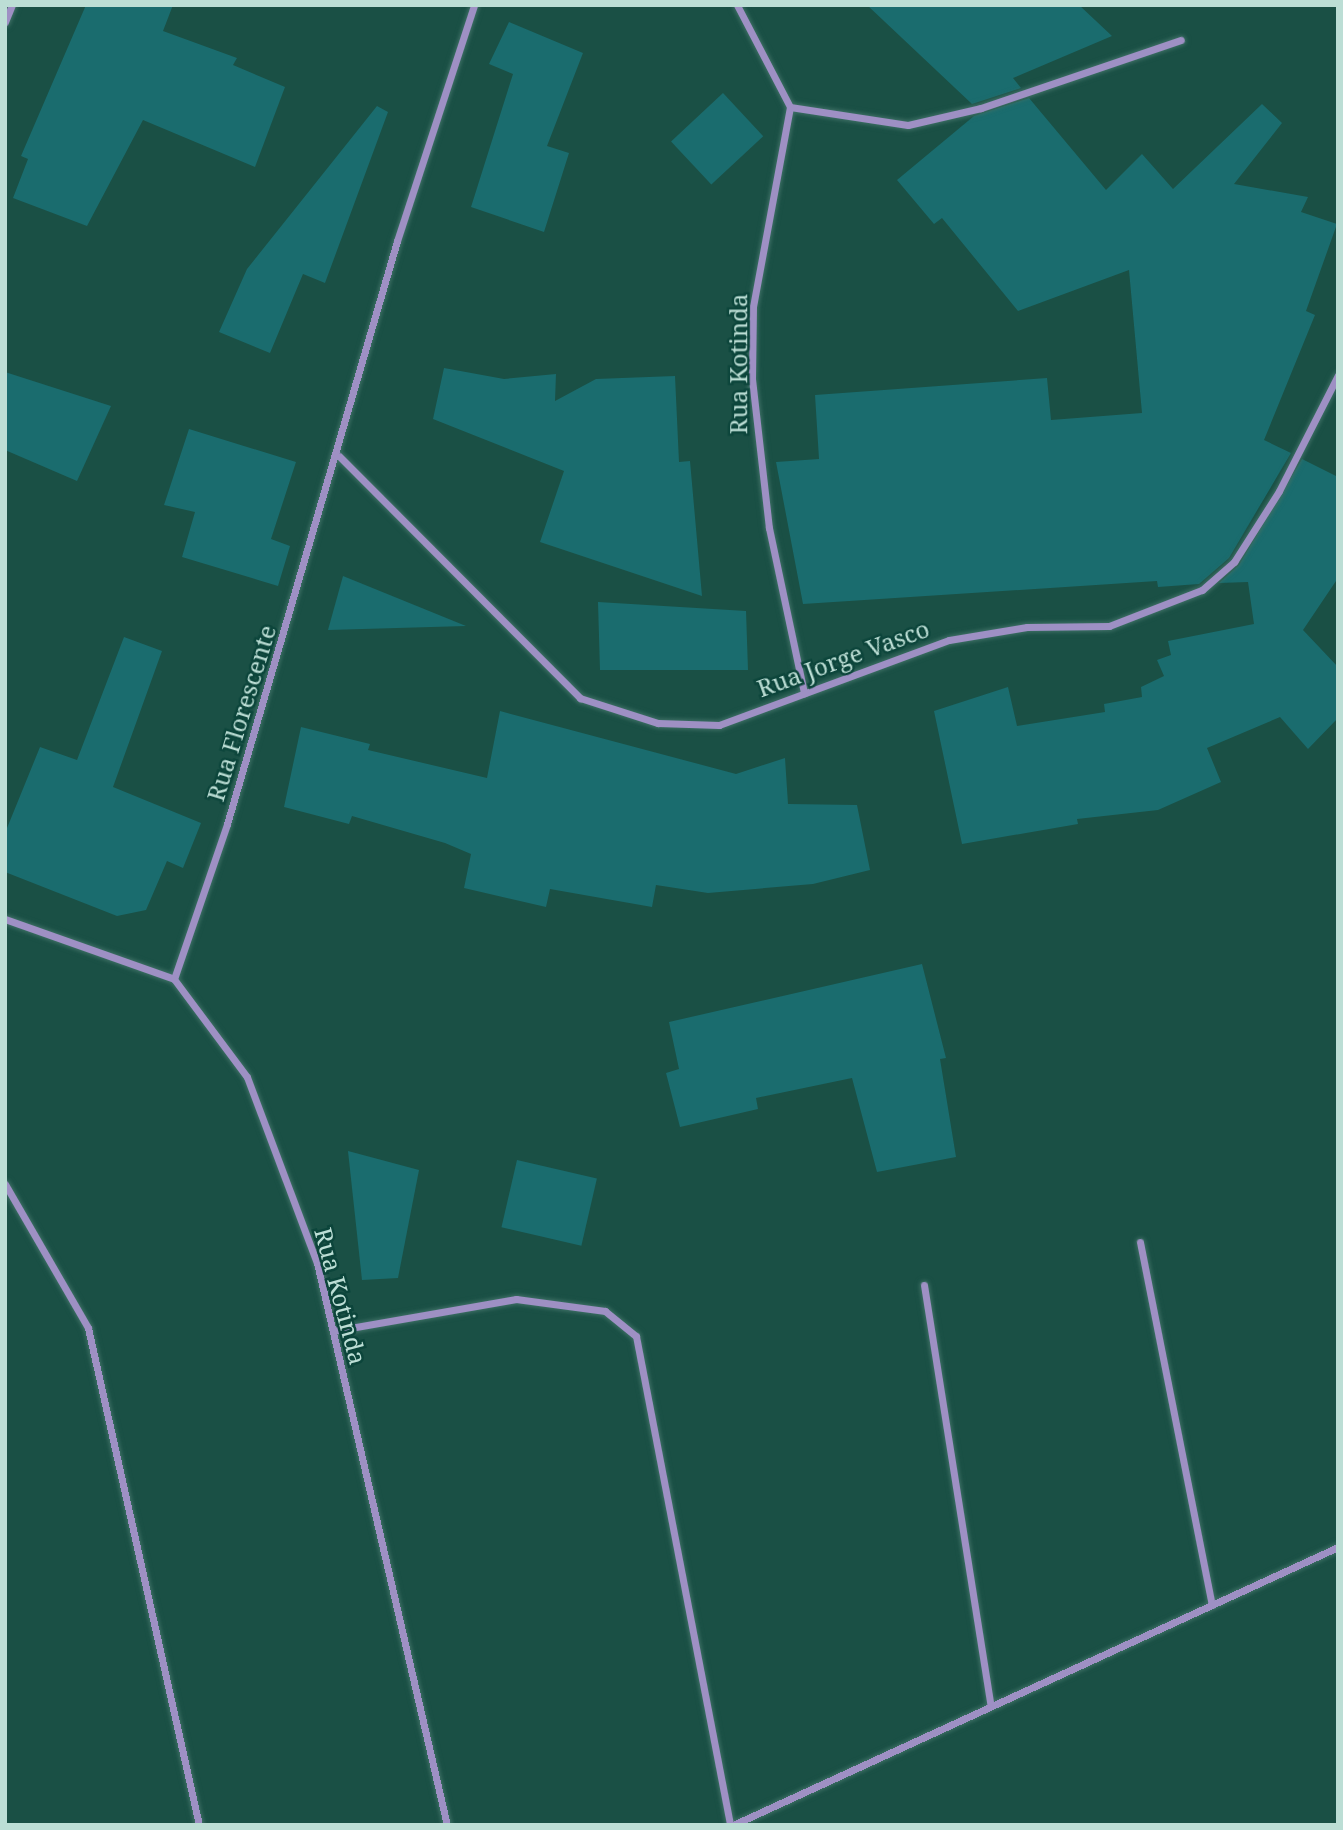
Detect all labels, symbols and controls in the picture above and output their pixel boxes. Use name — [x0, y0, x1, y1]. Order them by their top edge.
street label: Rua Kotinda — [724, 294, 752, 434]
street label: Rua Jorge Vasco — [753, 613, 933, 703]
street label: Rua Florescente — [201, 621, 281, 805]
street label: Rua Kotinda — [309, 1224, 373, 1368]

